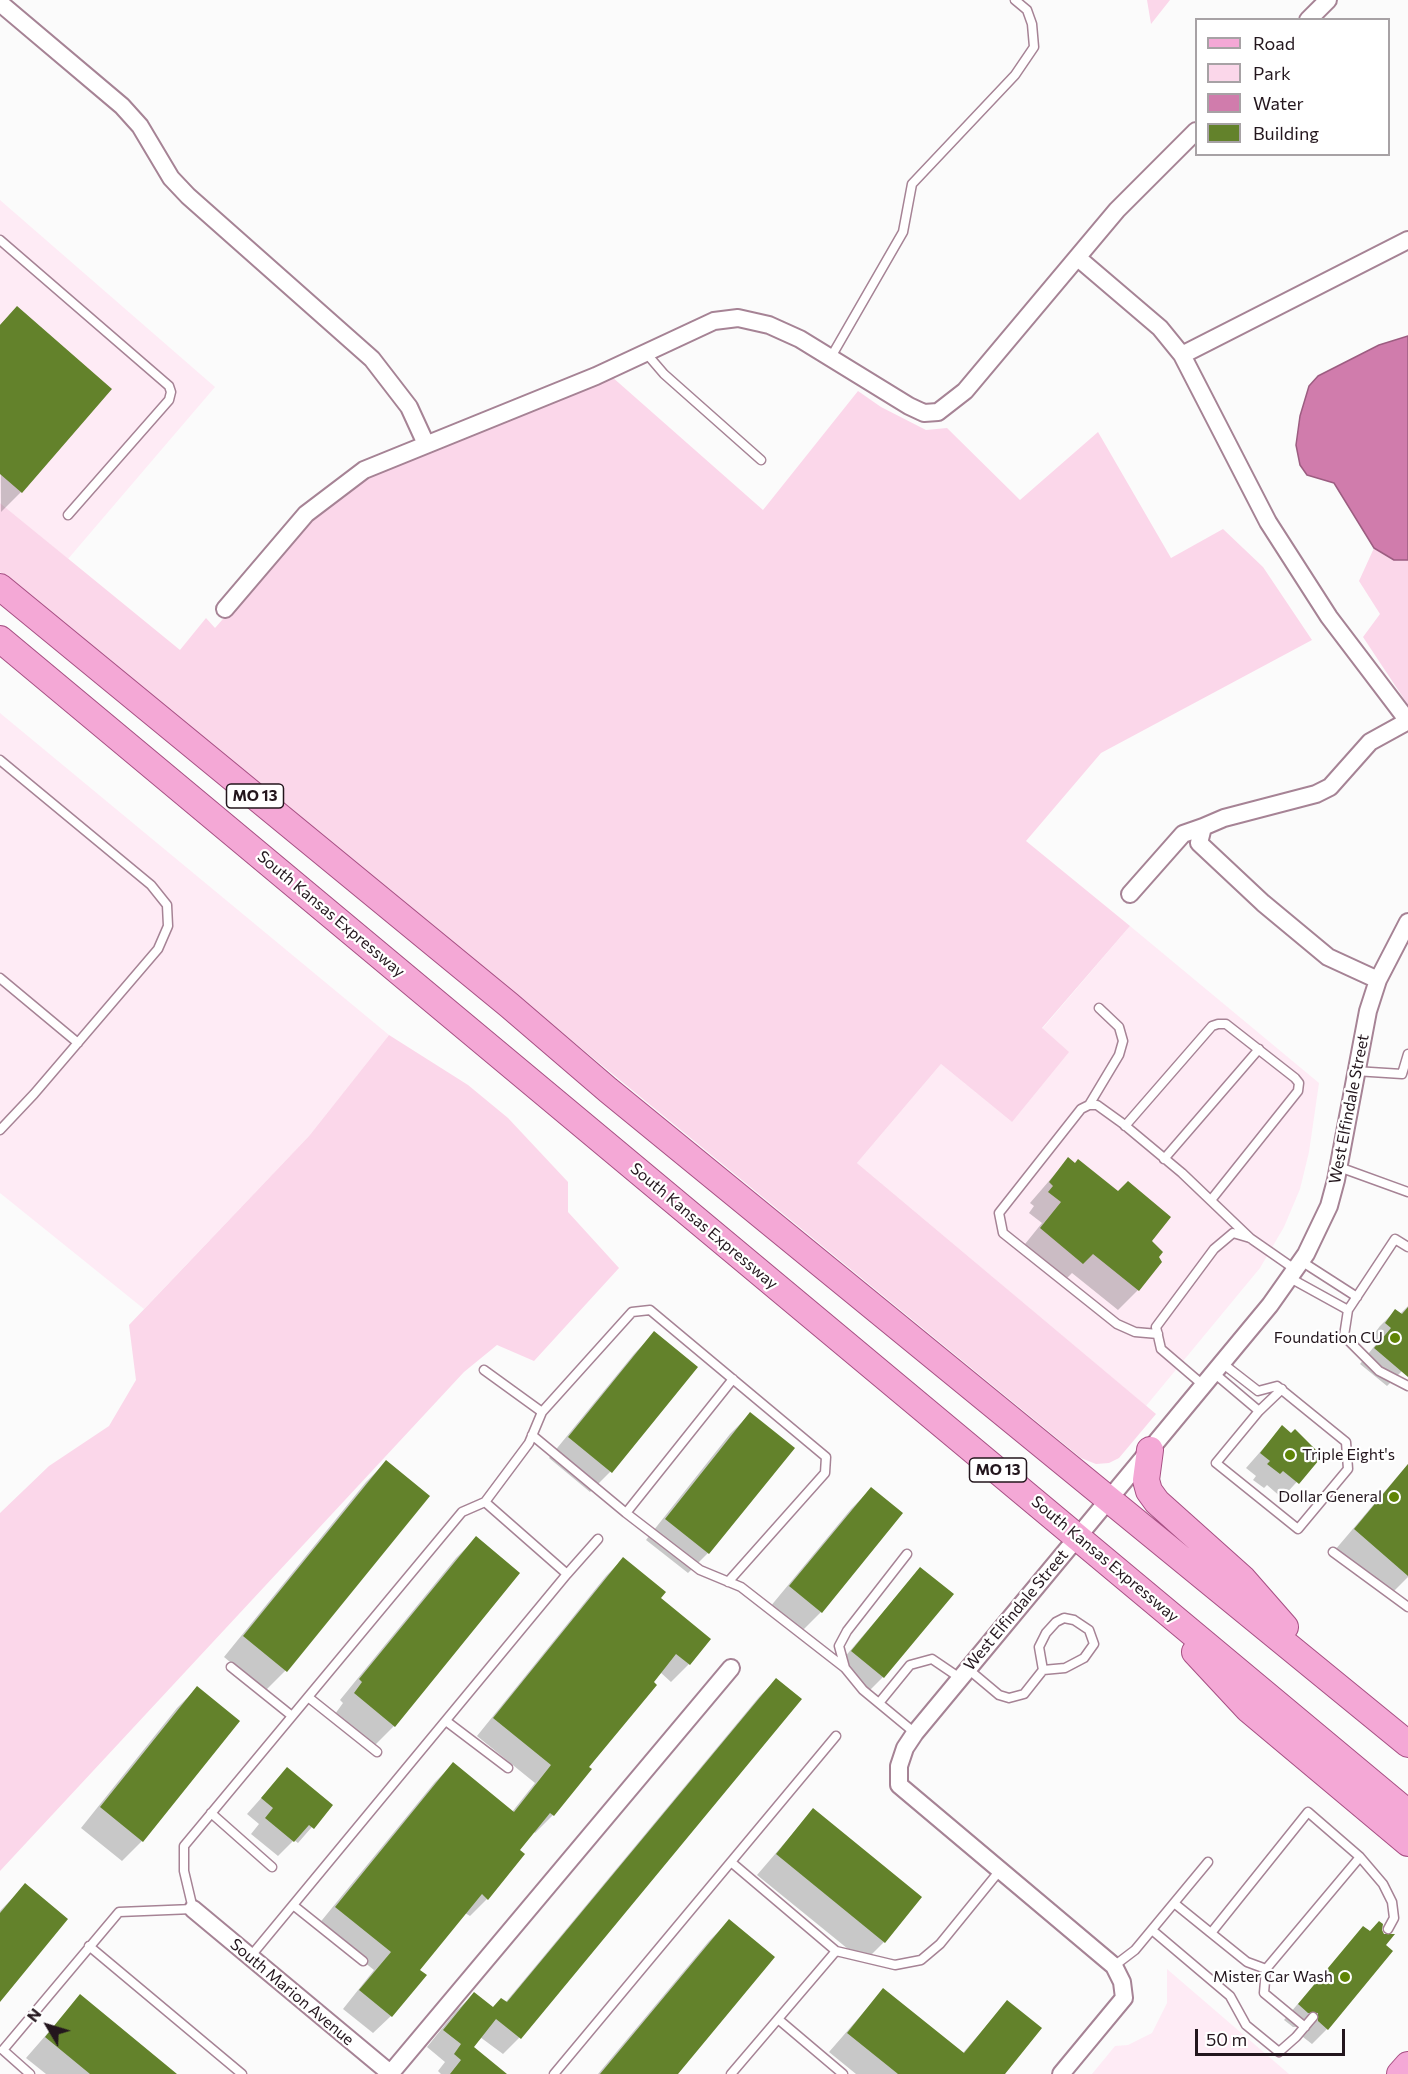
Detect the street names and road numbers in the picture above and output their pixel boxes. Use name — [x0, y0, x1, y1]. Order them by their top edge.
road number: MO 13 — [226, 784, 284, 808]
street label: South Kansas Expressway — [253, 847, 409, 981]
street label: West Elfindale Street — [1325, 1033, 1373, 1185]
street label: South Kansas Expressway — [626, 1159, 782, 1293]
road number: MO 13 — [970, 1458, 1026, 1482]
street label: South Kansas Expressway — [1027, 1492, 1183, 1626]
street label: West Elfindale Street — [960, 1546, 1072, 1674]
street label: South Marion Avenue — [226, 1935, 358, 2049]

